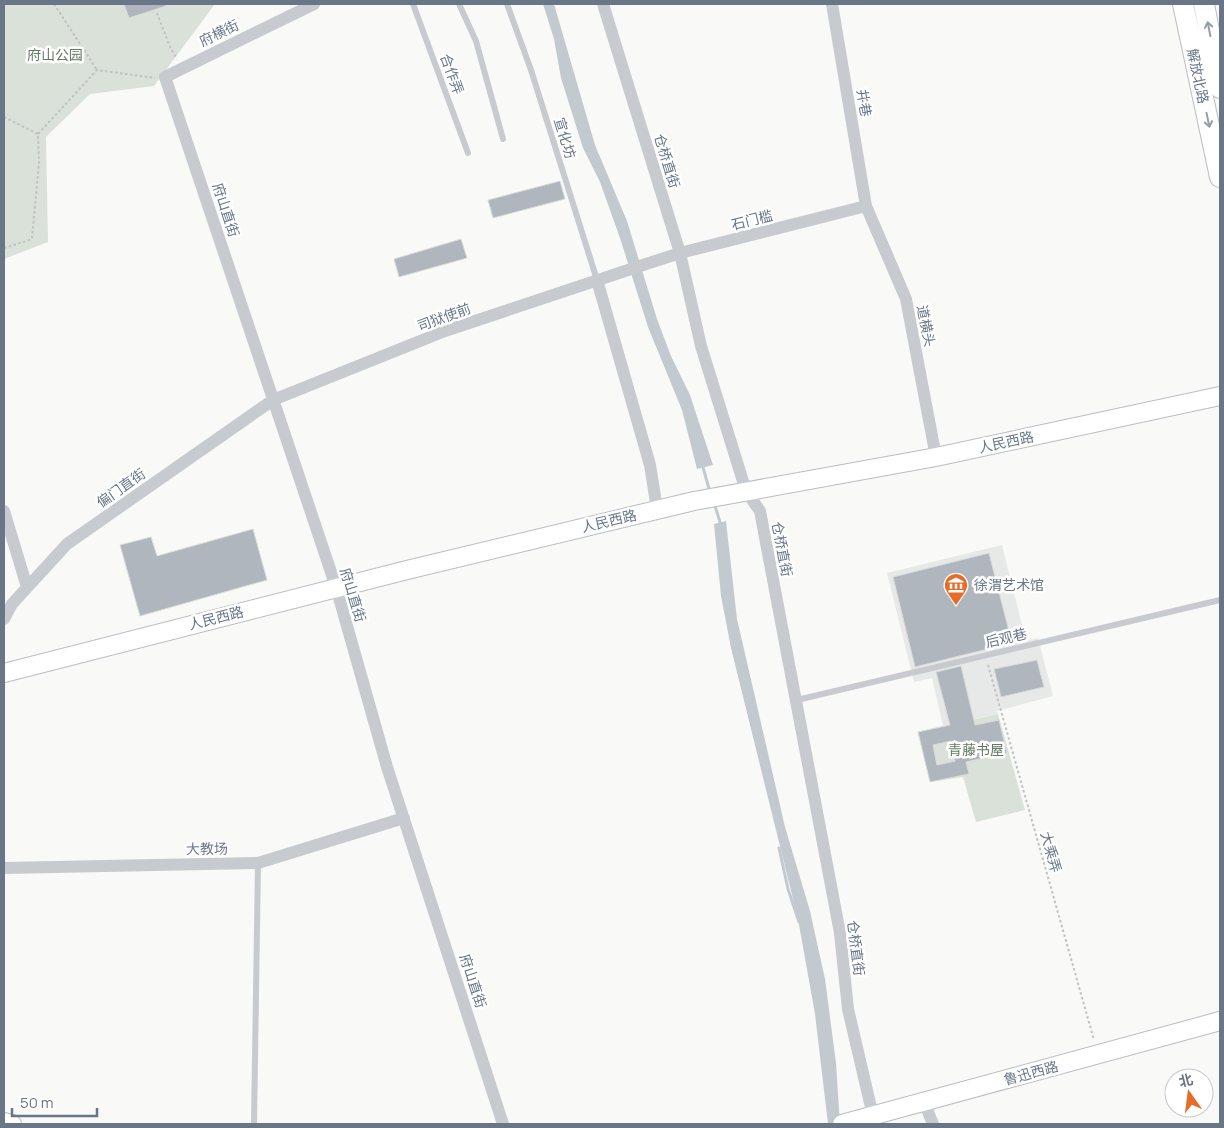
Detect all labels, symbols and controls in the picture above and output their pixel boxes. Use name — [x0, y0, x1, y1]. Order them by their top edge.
street label: 府横街 — [196, 15, 242, 50]
one-way arrow — [1203, 21, 1213, 37]
park label: 府山公园 — [27, 45, 83, 64]
street label: 解放北路 — [1183, 47, 1214, 105]
street label: 合作弄 — [436, 51, 469, 97]
street label: 井巷 — [853, 87, 876, 118]
one-way arrow — [1204, 111, 1213, 127]
street label: 宣化坊 — [550, 115, 581, 161]
street label: 仓桥直街 — [650, 131, 685, 190]
street label: 府山直街 — [209, 180, 244, 239]
street label: 石门槛 — [729, 205, 775, 234]
street label: 司狱使前 — [414, 298, 473, 335]
street label: 道横头 — [913, 303, 940, 348]
street label: 人民西路 — [977, 426, 1035, 457]
street label: 偏门直街 — [92, 464, 149, 511]
street label: 人民西路 — [579, 505, 638, 536]
street label: 仓桥直街 — [768, 520, 797, 578]
street label: 府山直街 — [336, 565, 371, 624]
museum icon: 徐渭艺术馆 — [943, 572, 969, 606]
place label: 徐渭艺术馆 — [974, 575, 1044, 594]
street label: 人民西路 — [186, 602, 245, 634]
street label: 后观巷 — [983, 624, 1028, 651]
park label: 青藤书屋 — [948, 740, 1004, 759]
street label: 大乘弄 — [1037, 829, 1066, 875]
street label: 大教场 — [186, 839, 228, 858]
street label: 仓桥直街 — [844, 919, 869, 977]
street label: 府山直街 — [456, 951, 491, 1010]
street label: 鲁迅西路 — [1001, 1056, 1060, 1089]
north arrow — [1164, 1068, 1214, 1118]
text: 北 — [1177, 1069, 1195, 1091]
scale bar — [12, 1086, 98, 1118]
text: 50 m — [20, 1092, 54, 1113]

